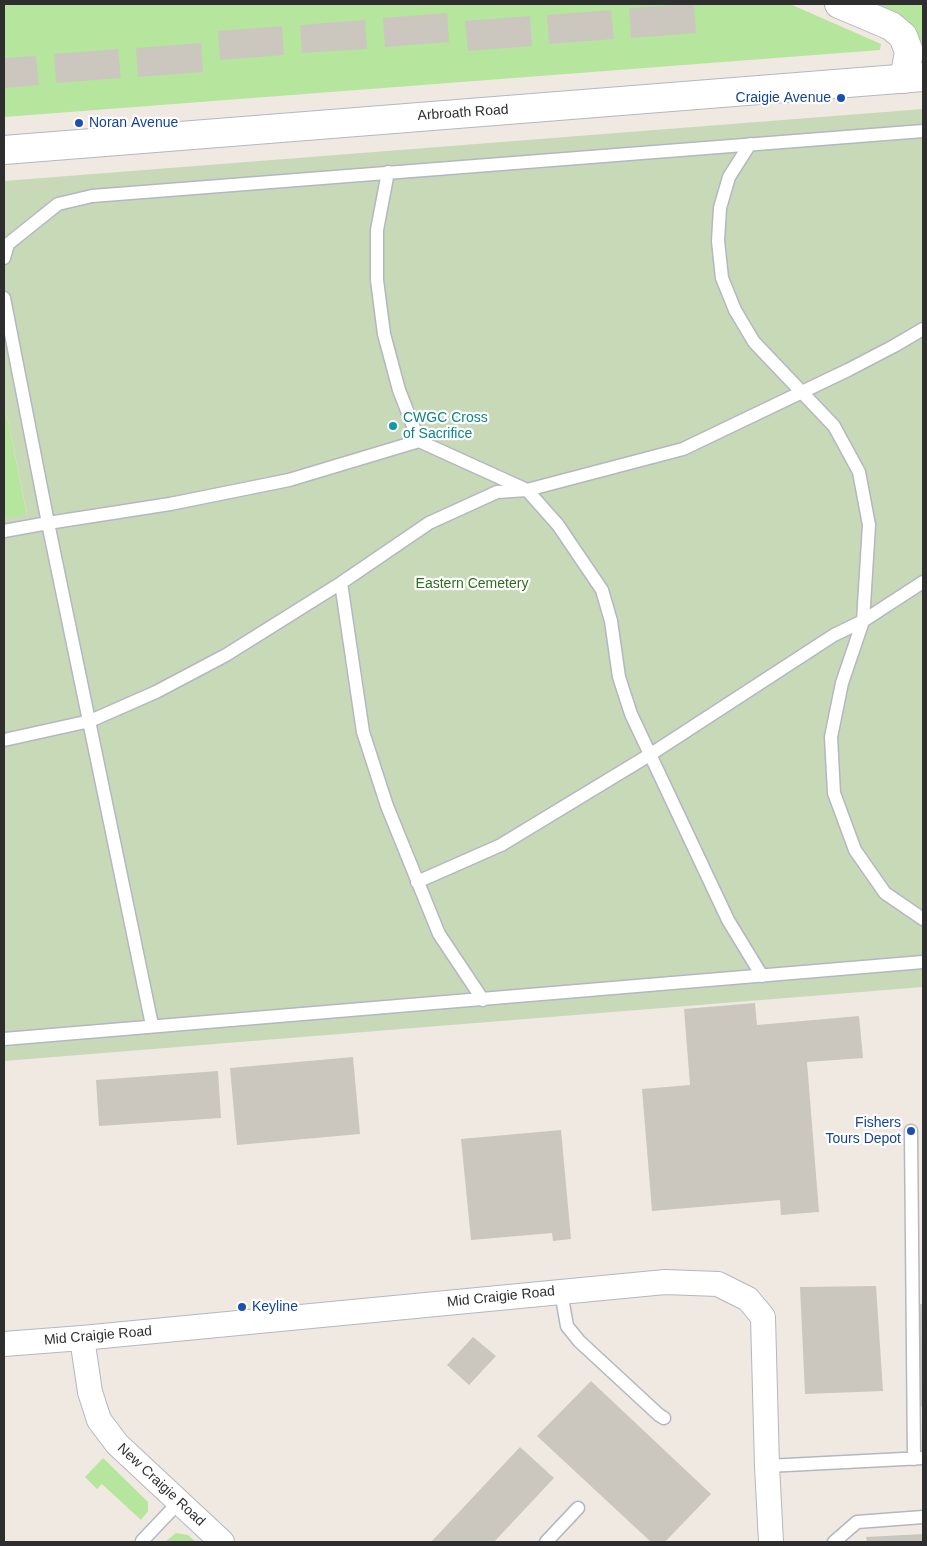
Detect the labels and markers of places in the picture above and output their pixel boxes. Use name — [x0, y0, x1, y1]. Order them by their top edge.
place label: Craigie Avenue — [736, 90, 831, 106]
marker: Craigie Avenue — [835, 92, 847, 104]
place label: Noran Avenue — [89, 115, 178, 131]
marker: Noran Avenue — [73, 117, 85, 129]
place label: CWGC Cross of Sacrifice — [403, 410, 488, 442]
marker: CWGC Cross of Sacrifice — [387, 420, 399, 432]
place label: Fishers Tours Depot — [826, 1115, 901, 1148]
marker: Fishers Tours Depot — [905, 1125, 917, 1137]
place label: Keyline — [252, 1299, 298, 1315]
marker: Keyline — [236, 1301, 248, 1313]

